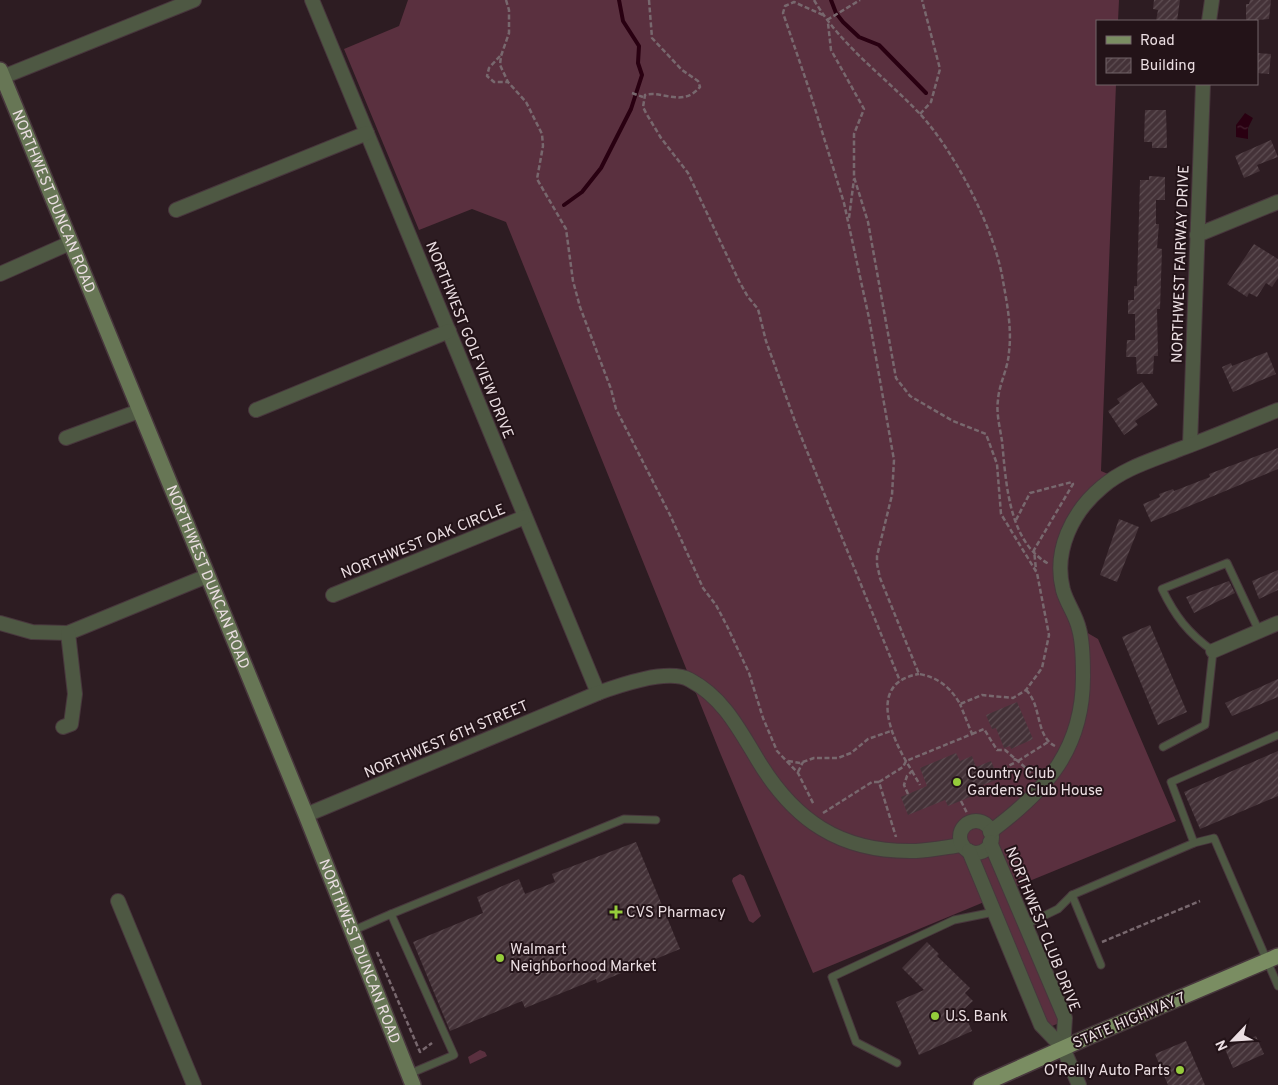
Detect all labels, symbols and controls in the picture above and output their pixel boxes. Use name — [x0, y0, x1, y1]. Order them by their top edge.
legend — [1096, 20, 1258, 85]
text: Road — [1140, 32, 1175, 51]
text: Building — [1140, 57, 1195, 76]
street label: NORTHWEST DUNCAN ROAD — [6, 107, 99, 297]
street label: NORTHWEST FAIRWAY DRIVE — [1169, 165, 1194, 363]
street label: NORTHWEST GOLFVIEW DRIVE — [420, 239, 517, 442]
street label: NORTHWEST DUNCAN ROAD — [161, 483, 253, 672]
street label: NORTHWEST OAK CIRCLE — [338, 501, 509, 584]
street label: NORTHWEST 6TH STREET — [362, 697, 532, 784]
place label: Country Club Gardens Club House — [967, 765, 1103, 801]
marker: Country Club Gardens Club House — [951, 776, 963, 788]
street label: NORTHWEST CLUB DRIVE — [1000, 844, 1083, 1015]
street label: NORTHWEST DUNCAN ROAD — [314, 857, 404, 1047]
place label: CVS Pharmacy — [626, 904, 726, 923]
marker: CVS Pharmacy — [610, 906, 622, 918]
place label: Walmart Neighborhood Market — [510, 941, 657, 977]
marker: Walmart Neighborhood Market — [494, 952, 506, 964]
street label: STATE HIGHWAY 7 — [1070, 989, 1189, 1054]
place label: U.S. Bank — [945, 1008, 1008, 1027]
marker: U.S. Bank — [929, 1010, 941, 1022]
north arrow — [1208, 1015, 1258, 1065]
text: N — [1213, 1037, 1232, 1053]
place label: O'Reilly Auto Parts — [1044, 1062, 1170, 1081]
marker: O'Reilly Auto Parts — [1174, 1064, 1186, 1076]

